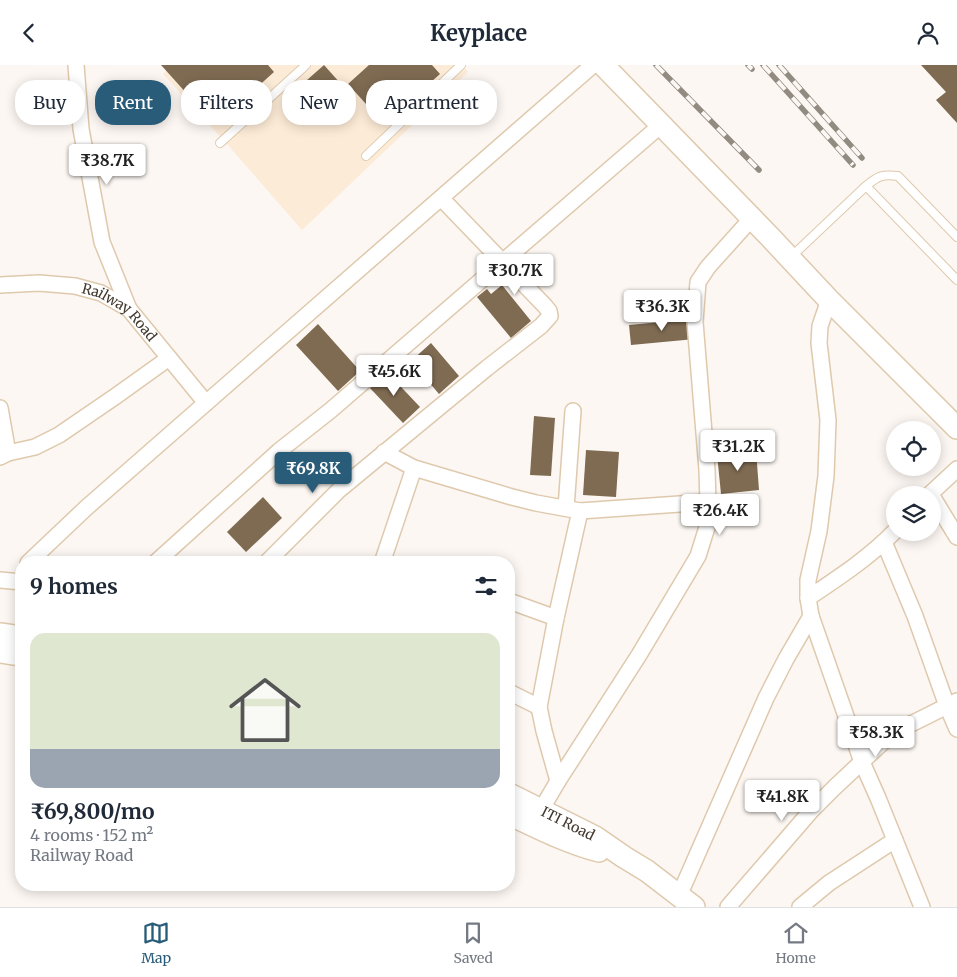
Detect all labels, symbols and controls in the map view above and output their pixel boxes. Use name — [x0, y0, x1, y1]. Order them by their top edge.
icon: back — [15, 19, 43, 47]
text: Keyplace — [430, 19, 527, 47]
icon: person — [914, 19, 942, 47]
chip: Buy — [15, 80, 85, 125]
chip: Rent — [95, 80, 171, 125]
chip: Filters — [181, 80, 272, 125]
chip: New — [282, 80, 356, 125]
chip: Apartment — [366, 80, 497, 125]
pin: ₹38.7K — [66, 143, 148, 186]
text: ₹38.7K — [80, 150, 134, 170]
pin: ₹30.7K — [474, 253, 556, 296]
text: ₹30.7K — [488, 260, 542, 280]
street label: Railway Road — [80, 279, 161, 345]
pin: ₹36.3K — [621, 289, 703, 332]
text: ₹36.3K — [635, 296, 689, 316]
pin: ₹45.6K — [353, 355, 435, 397]
text: ₹45.6K — [367, 361, 421, 381]
map controls — [886, 421, 941, 541]
button: locate — [886, 421, 941, 476]
pin: ₹31.2K — [697, 429, 779, 472]
text: ₹31.2K — [711, 436, 765, 456]
pin: ₹69.8K — [272, 451, 354, 494]
text: ₹69.8K — [286, 458, 340, 478]
button: layers — [886, 486, 941, 541]
pin: ₹26.4K — [679, 493, 761, 536]
text: ₹26.4K — [692, 500, 748, 520]
icon: filters — [472, 572, 500, 600]
text: 9 homes — [30, 573, 118, 600]
icon: home — [220, 665, 310, 755]
pin: ₹58.3K — [835, 715, 917, 758]
text: ₹58.3K — [849, 722, 903, 742]
pin: ₹41.8K — [741, 779, 823, 822]
text: ₹41.8K — [756, 786, 808, 806]
text: ₹69,800/mo — [30, 798, 154, 825]
street label: ITI Road — [538, 803, 598, 845]
text: 4 rooms · 152 m² — [30, 825, 153, 845]
text: Railway Road — [30, 845, 133, 865]
tab: Map — [141, 919, 171, 967]
tab: Saved — [453, 919, 493, 967]
tab: Home — [775, 919, 816, 967]

